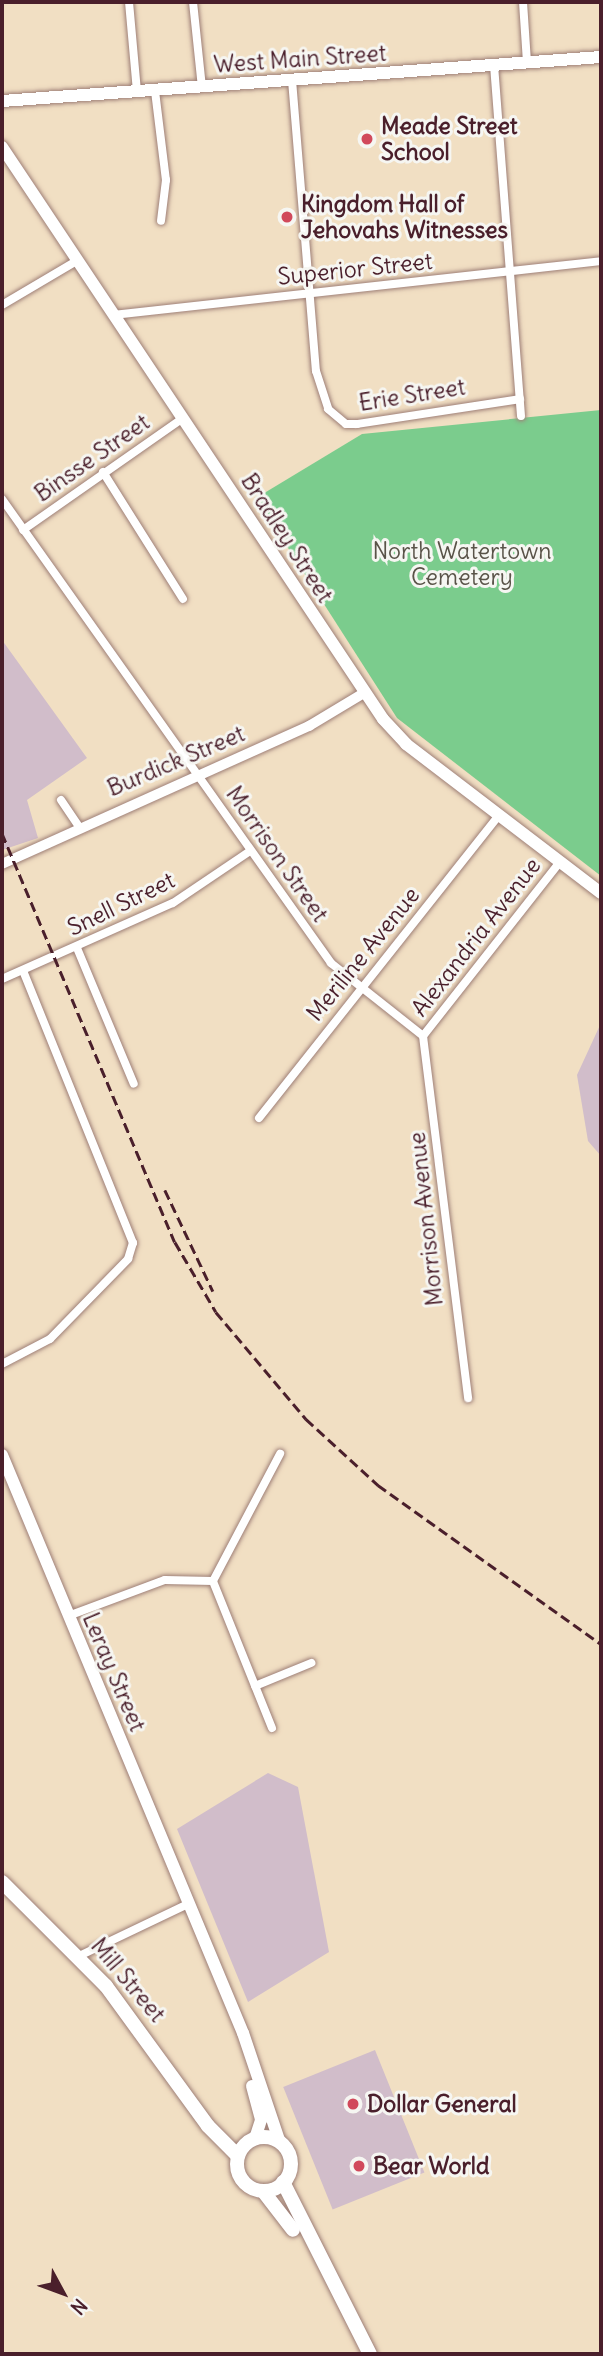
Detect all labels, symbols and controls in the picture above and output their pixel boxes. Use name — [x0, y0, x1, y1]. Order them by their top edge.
street label: West Main Street — [213, 39, 387, 79]
place label: Meade Street School — [381, 112, 518, 166]
marker: Meade Street School — [359, 131, 375, 147]
place label: Kingdom Hall of Jehovahs Witnesses — [301, 190, 508, 244]
marker: Kingdom Hall of Jehovahs Witnesses — [279, 209, 295, 225]
street label: Superior Street — [276, 247, 434, 291]
street label: Erie Street — [357, 373, 467, 417]
street label: Binsse Street — [29, 408, 155, 508]
street label: Bradley Street — [235, 468, 339, 608]
park label: North Watertown Cemetery — [372, 537, 552, 591]
street label: Burdick Street — [103, 720, 249, 802]
street label: Morrison Street — [220, 781, 334, 927]
street label: Alexandria Avenue — [406, 852, 546, 1022]
street label: Snell Street — [63, 866, 179, 942]
street label: Meriline Avenue — [301, 882, 425, 1026]
street label: Morrison Avenue — [403, 1131, 449, 1307]
street label: Leray Street — [77, 1608, 151, 1736]
street label: Mill Street — [85, 1932, 171, 2028]
place label: Dollar General — [367, 2090, 517, 2118]
marker: Dollar General — [345, 2096, 361, 2112]
place label: Bear World — [373, 2152, 490, 2180]
marker: Bear World — [351, 2158, 367, 2174]
north arrow — [28, 2258, 98, 2328]
text: N — [65, 2294, 92, 2320]

